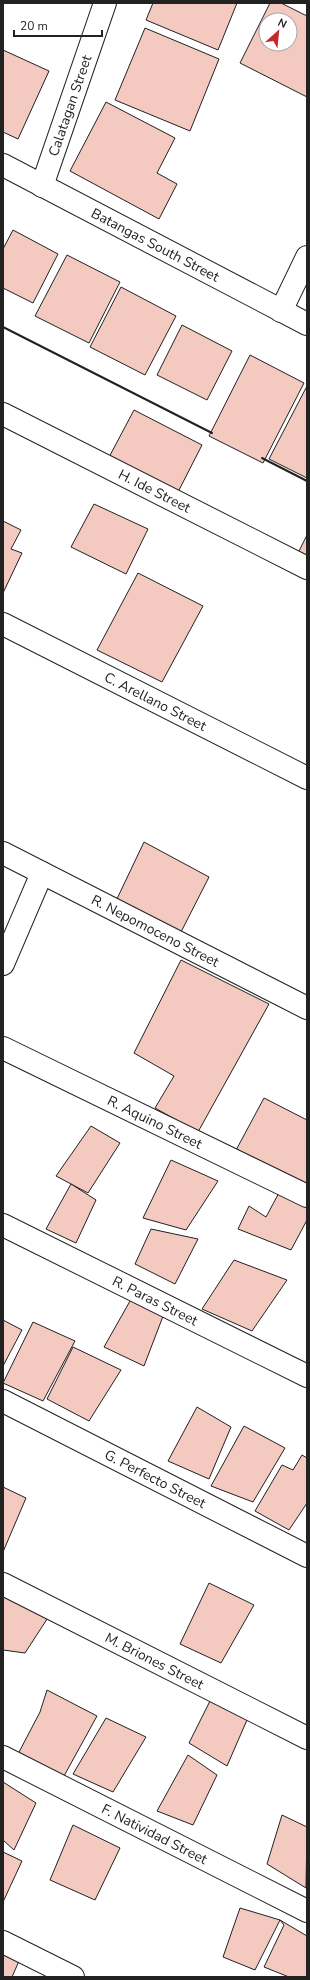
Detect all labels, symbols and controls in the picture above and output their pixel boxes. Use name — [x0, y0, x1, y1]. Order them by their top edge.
scale bar — [14, 12, 102, 38]
north arrow — [258, 12, 298, 52]
text: N — [275, 15, 289, 32]
text: 20 m — [20, 18, 48, 34]
street label: Calatagan Street — [43, 52, 96, 159]
street label: Batangas South Street — [88, 203, 223, 286]
street label: H. Ide Street — [115, 465, 194, 517]
street label: C. Arellano Street — [101, 667, 210, 735]
street label: R. Nepomoceno Street — [88, 890, 223, 971]
street label: R. Aquino Street — [104, 1091, 206, 1153]
street label: R. Paras Street — [109, 1271, 201, 1330]
street label: G. Perfecto Street — [101, 1445, 209, 1512]
street label: M. Briones Street — [102, 1628, 207, 1694]
street label: F. Natividad Street — [99, 1799, 211, 1869]

